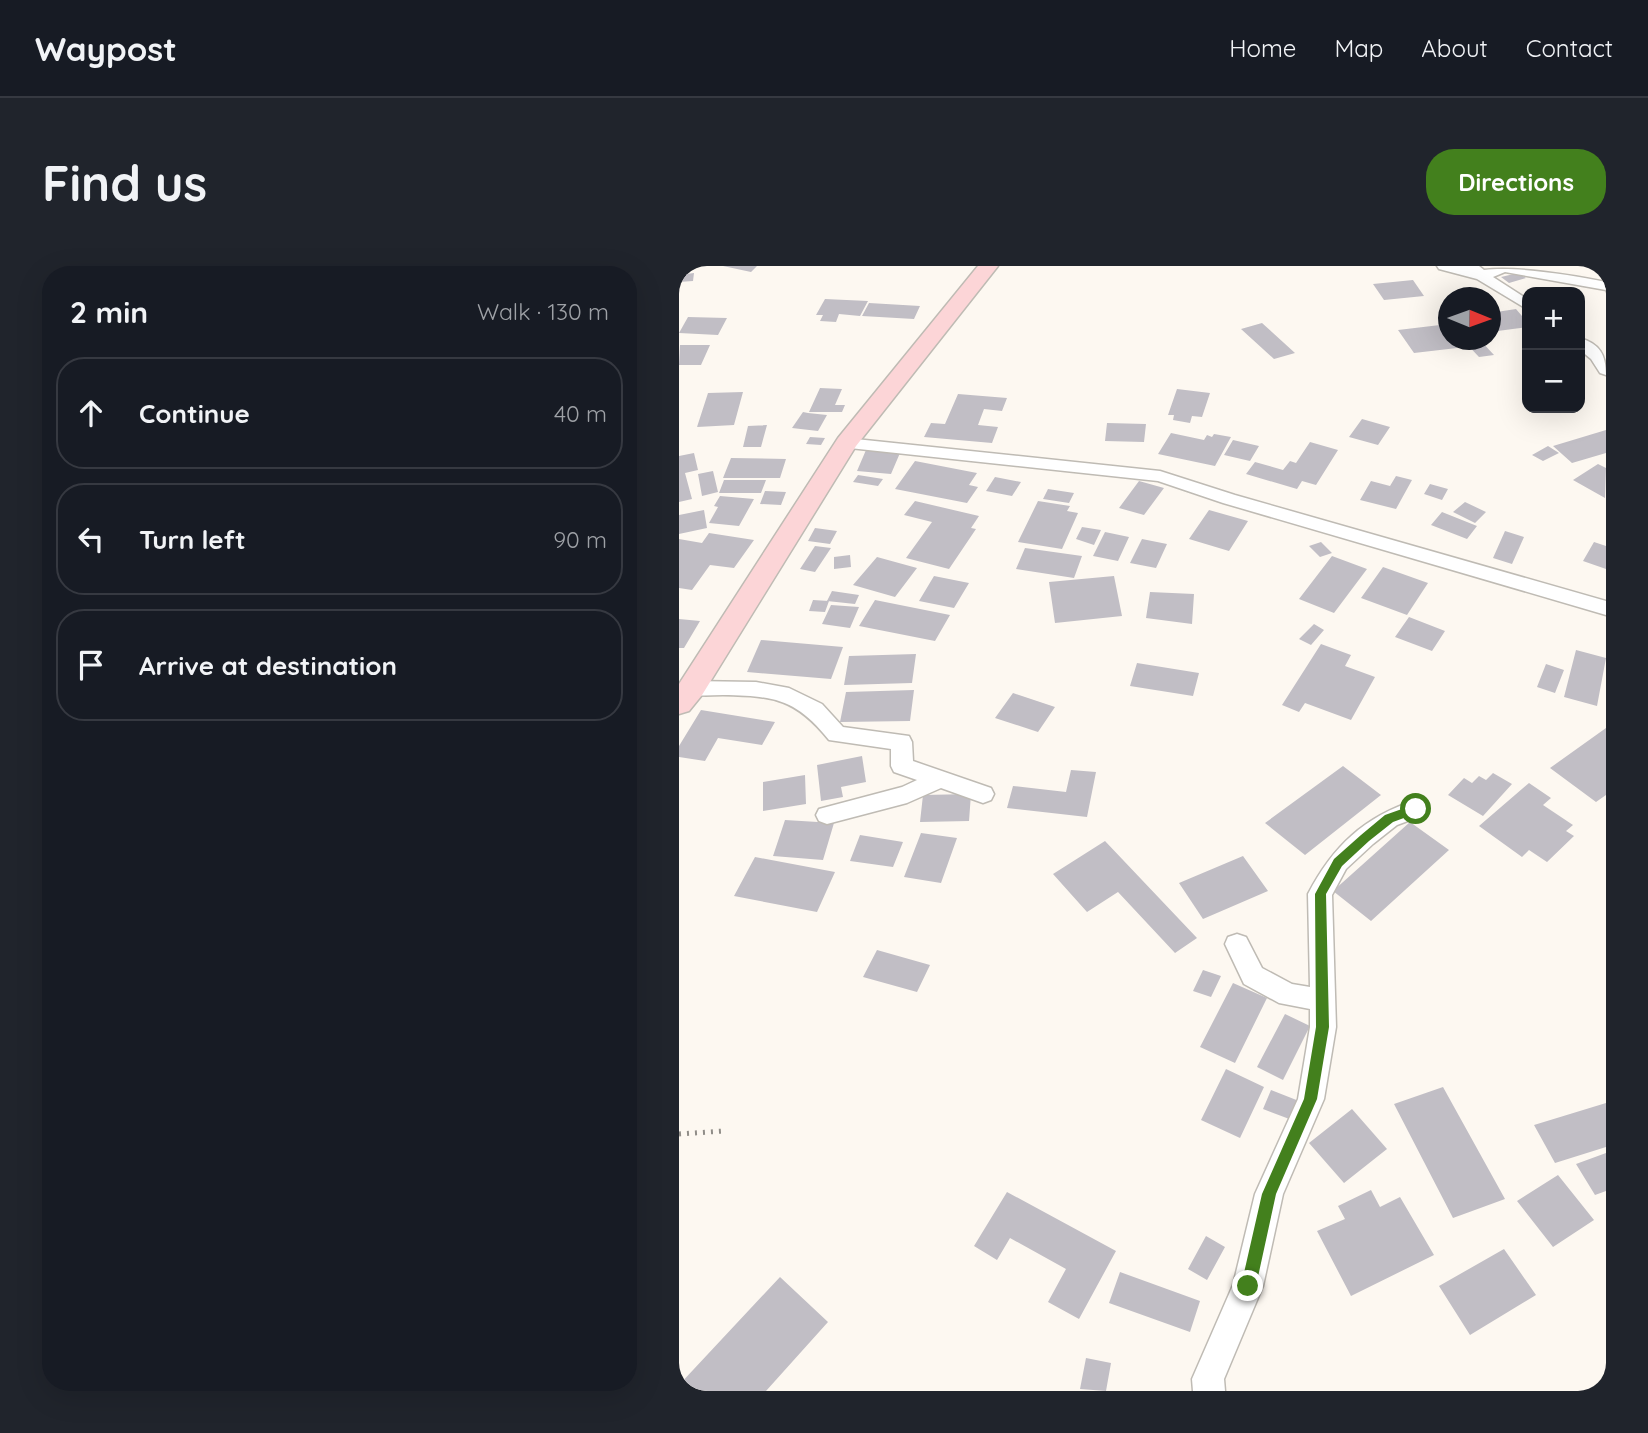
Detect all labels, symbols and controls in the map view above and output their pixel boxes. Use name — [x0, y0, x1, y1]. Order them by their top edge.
text: Waypost — [35, 28, 177, 69]
text: Home — [1229, 33, 1296, 63]
text: Map — [1334, 33, 1383, 63]
text: About — [1421, 33, 1488, 63]
text: Contact — [1526, 33, 1613, 63]
button: Directions — [1426, 149, 1606, 215]
text: Find us — [42, 152, 207, 213]
north arrow — [1438, 287, 1501, 350]
map controls — [1522, 287, 1585, 413]
button: + — [1522, 287, 1585, 350]
text: 2 min — [70, 293, 148, 331]
text: Walk · 130 m — [477, 297, 609, 326]
button: − — [1522, 350, 1585, 413]
icon: ahead — [72, 394, 110, 432]
text: Continue — [139, 397, 250, 430]
text: 40 m — [554, 399, 607, 428]
icon: left — [72, 520, 110, 558]
text: Turn left — [139, 523, 246, 556]
text: 90 m — [553, 525, 607, 554]
icon: arrive — [72, 646, 110, 684]
text: Arrive at destination — [139, 649, 397, 682]
route start — [1400, 793, 1431, 824]
route end — [1232, 1270, 1263, 1301]

